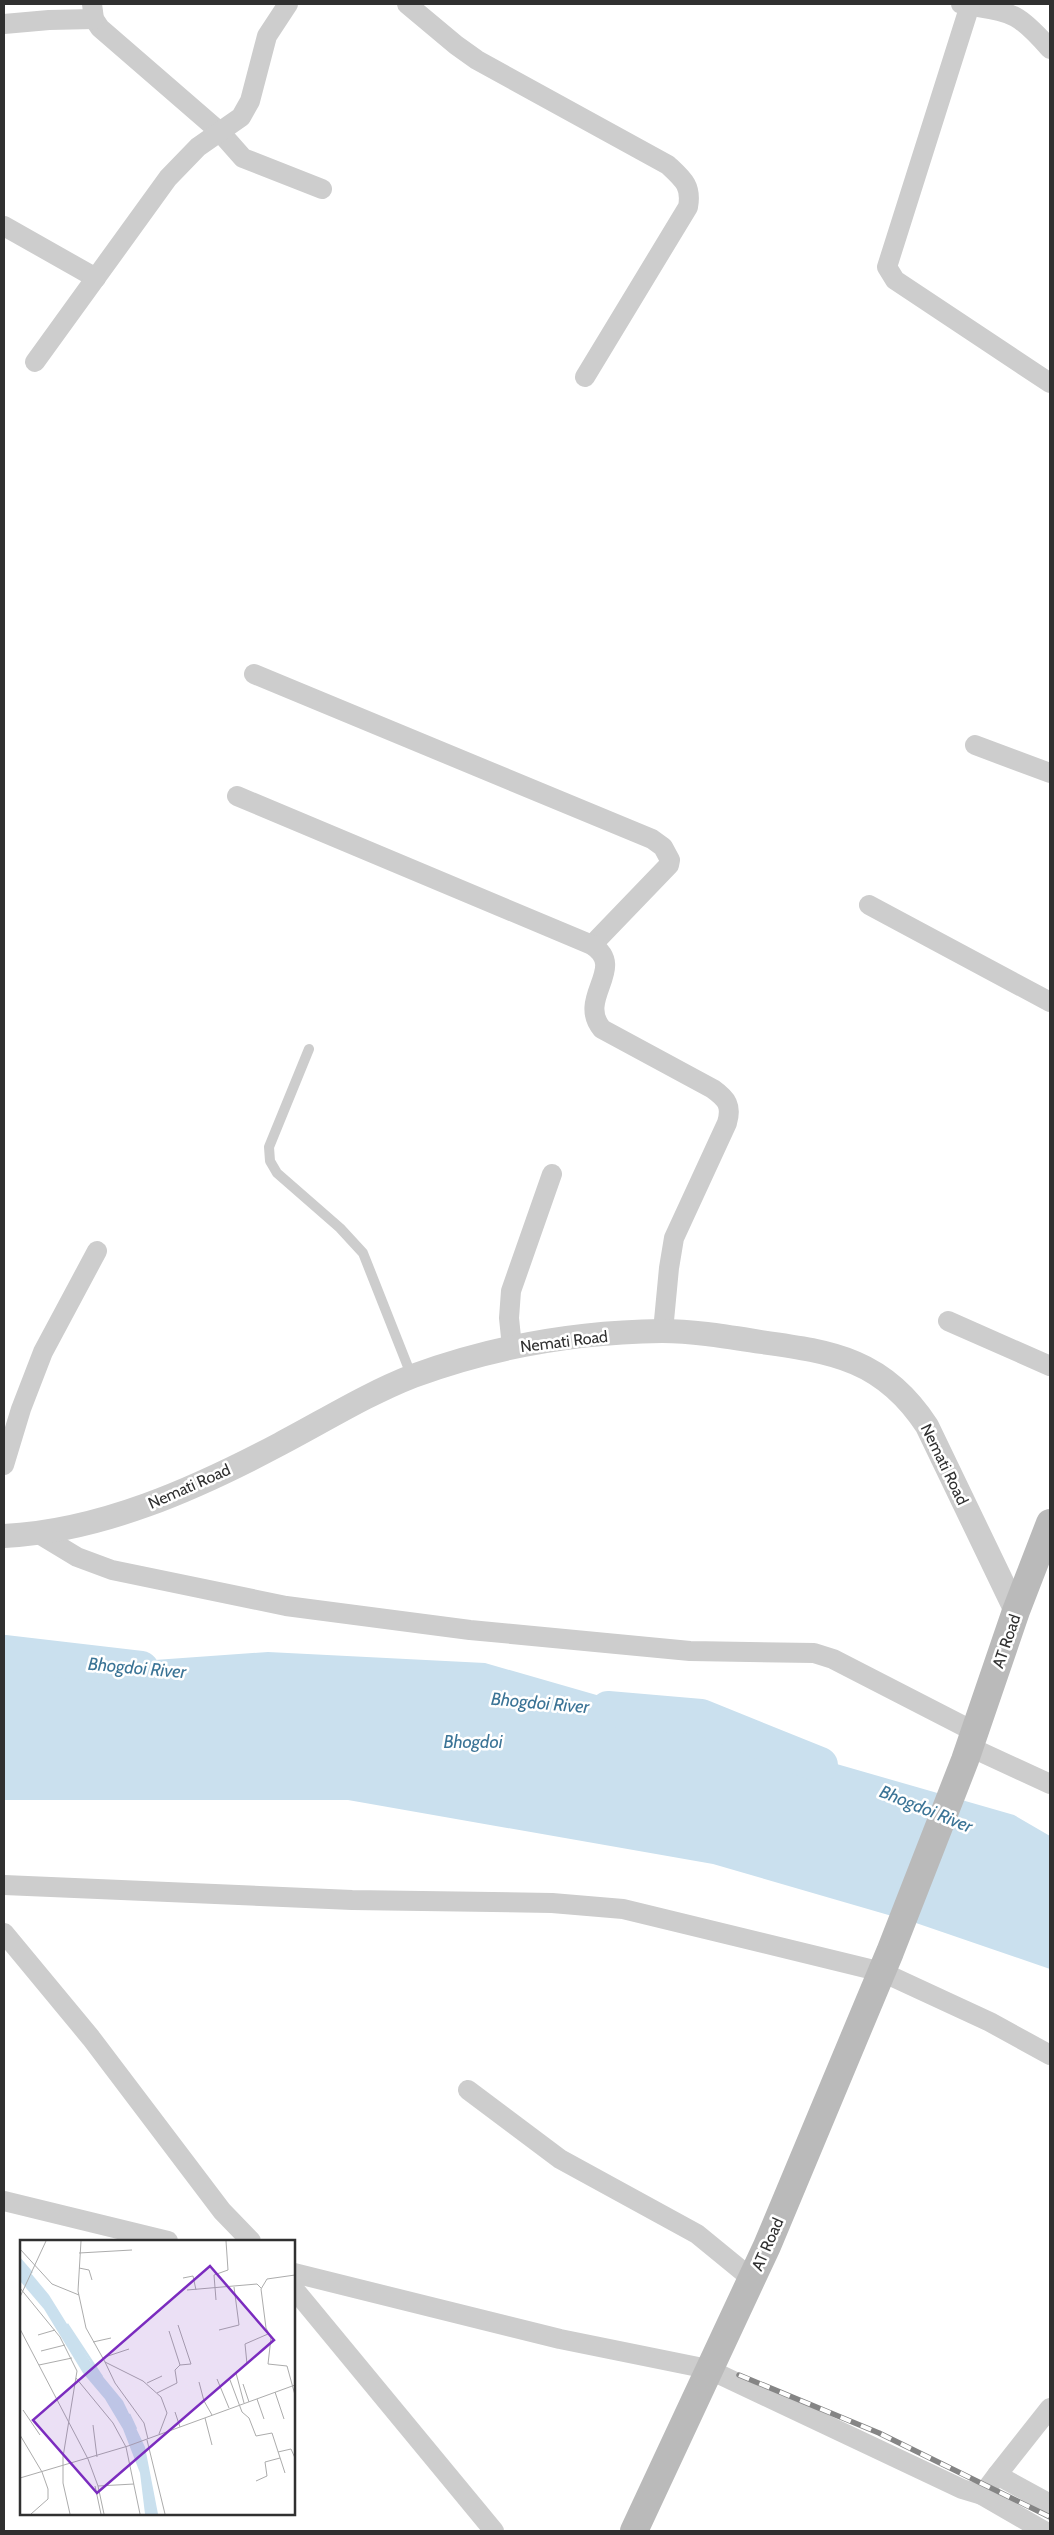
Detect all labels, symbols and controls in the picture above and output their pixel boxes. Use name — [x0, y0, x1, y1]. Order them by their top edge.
street label: Nemati Road — [519, 1327, 609, 1356]
street label: Nemati Road — [917, 1421, 972, 1508]
street label: Nemati Road — [145, 1460, 233, 1513]
street label: AT Road — [988, 1612, 1025, 1671]
water label: Bhogdoi River — [87, 1653, 188, 1683]
water label: Bhogdoi River — [490, 1688, 591, 1718]
water label: Bhogdoi — [443, 1731, 504, 1753]
water label: Bhogdoi River — [876, 1780, 977, 1838]
street label: AT Road — [747, 2215, 787, 2274]
inset map — [20, 2240, 295, 2515]

